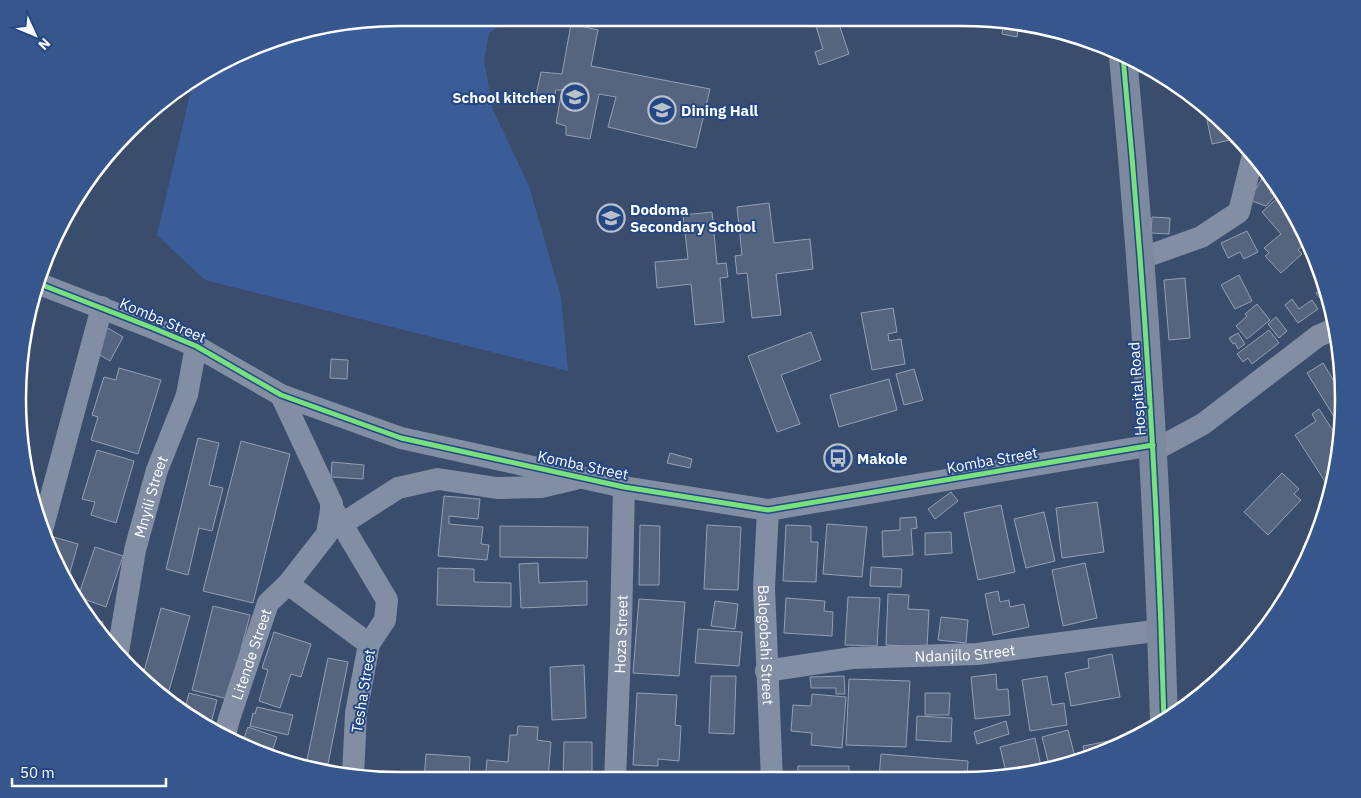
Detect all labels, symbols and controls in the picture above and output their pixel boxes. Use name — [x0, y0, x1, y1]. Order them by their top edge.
north arrow — [10, 10, 60, 60]
text: N — [34, 34, 54, 54]
school or university icon: School kitchen — [560, 82, 590, 112]
place label: School kitchen — [452, 88, 556, 107]
school or university icon: Dining Hall — [647, 95, 677, 125]
place label: Dining Hall — [681, 101, 759, 120]
place label: Dodoma Secondary School — [630, 200, 756, 236]
school or university icon: Dodoma Secondary School — [596, 203, 626, 233]
street label: Komba Street — [117, 293, 209, 347]
street label: Hospital Road — [1124, 341, 1150, 437]
bus stop icon: Makole — [823, 443, 853, 473]
street label: Komba Street — [945, 443, 1039, 477]
street label: Komba Street — [536, 446, 630, 484]
place label: Makole — [857, 449, 908, 468]
street label: Mnyili Street — [129, 453, 171, 540]
street label: Balogobahi Street — [754, 584, 778, 705]
street label: Hoza Street — [610, 595, 631, 674]
street label: Litende Street — [227, 606, 275, 702]
street label: Ndanjílo Street — [914, 640, 1016, 665]
street label: Tesha Street — [347, 648, 379, 734]
scale bar — [12, 756, 166, 788]
text: 50 m — [20, 763, 55, 782]

